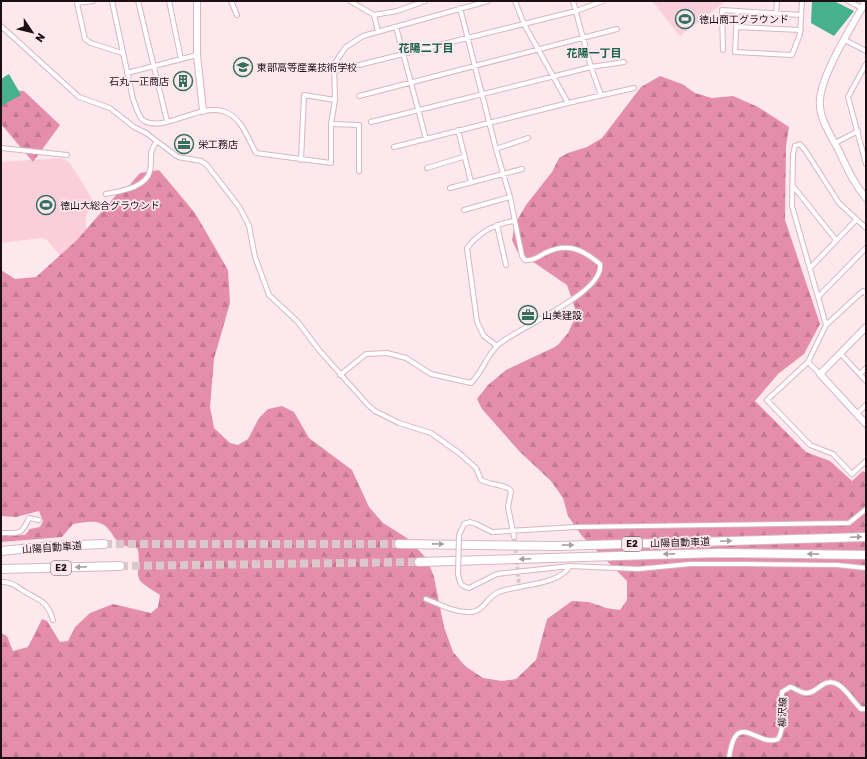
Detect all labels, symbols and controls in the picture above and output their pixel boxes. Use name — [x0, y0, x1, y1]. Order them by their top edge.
sports icon: 徳山商工グラウンド — [674, 8, 696, 30]
north arrow — [12, 12, 52, 52]
place label: 徳山商工グラウンド — [699, 14, 789, 26]
text: N — [32, 30, 47, 44]
district label: 花陽二丁目 — [399, 42, 454, 55]
district label: 花陽一丁目 — [567, 47, 622, 60]
school or university icon: 東部高等産業技術学校 — [232, 56, 254, 78]
place label: 東部高等産業技術学校 — [257, 62, 357, 74]
building icon: 石丸一正商店 — [172, 70, 194, 92]
place label: 石丸一正商店 — [109, 76, 169, 88]
office icon: 栄工務店 — [173, 133, 195, 155]
place label: 栄工務店 — [198, 139, 238, 151]
sports icon: 徳山大総合グラウンド — [35, 194, 57, 216]
place label: 徳山大総合グラウンド — [60, 200, 160, 212]
office icon: 山美建設 — [517, 304, 539, 326]
place label: 山美建設 — [542, 310, 582, 322]
one-way arrow — [850, 534, 863, 540]
street label: 山陽自動車道 — [650, 536, 710, 550]
road number: E2 — [622, 537, 642, 551]
one-way arrow — [720, 538, 733, 544]
street label: 山陽自動車道 — [22, 540, 82, 556]
one-way arrow — [432, 541, 444, 548]
one-way arrow — [562, 542, 574, 549]
one-way arrow — [663, 551, 675, 558]
one-way arrow — [806, 551, 819, 557]
one-way arrow — [518, 556, 531, 562]
road number: E2 — [51, 561, 71, 575]
one-way arrow — [74, 564, 87, 570]
street label: 柳沢線 — [776, 697, 790, 727]

